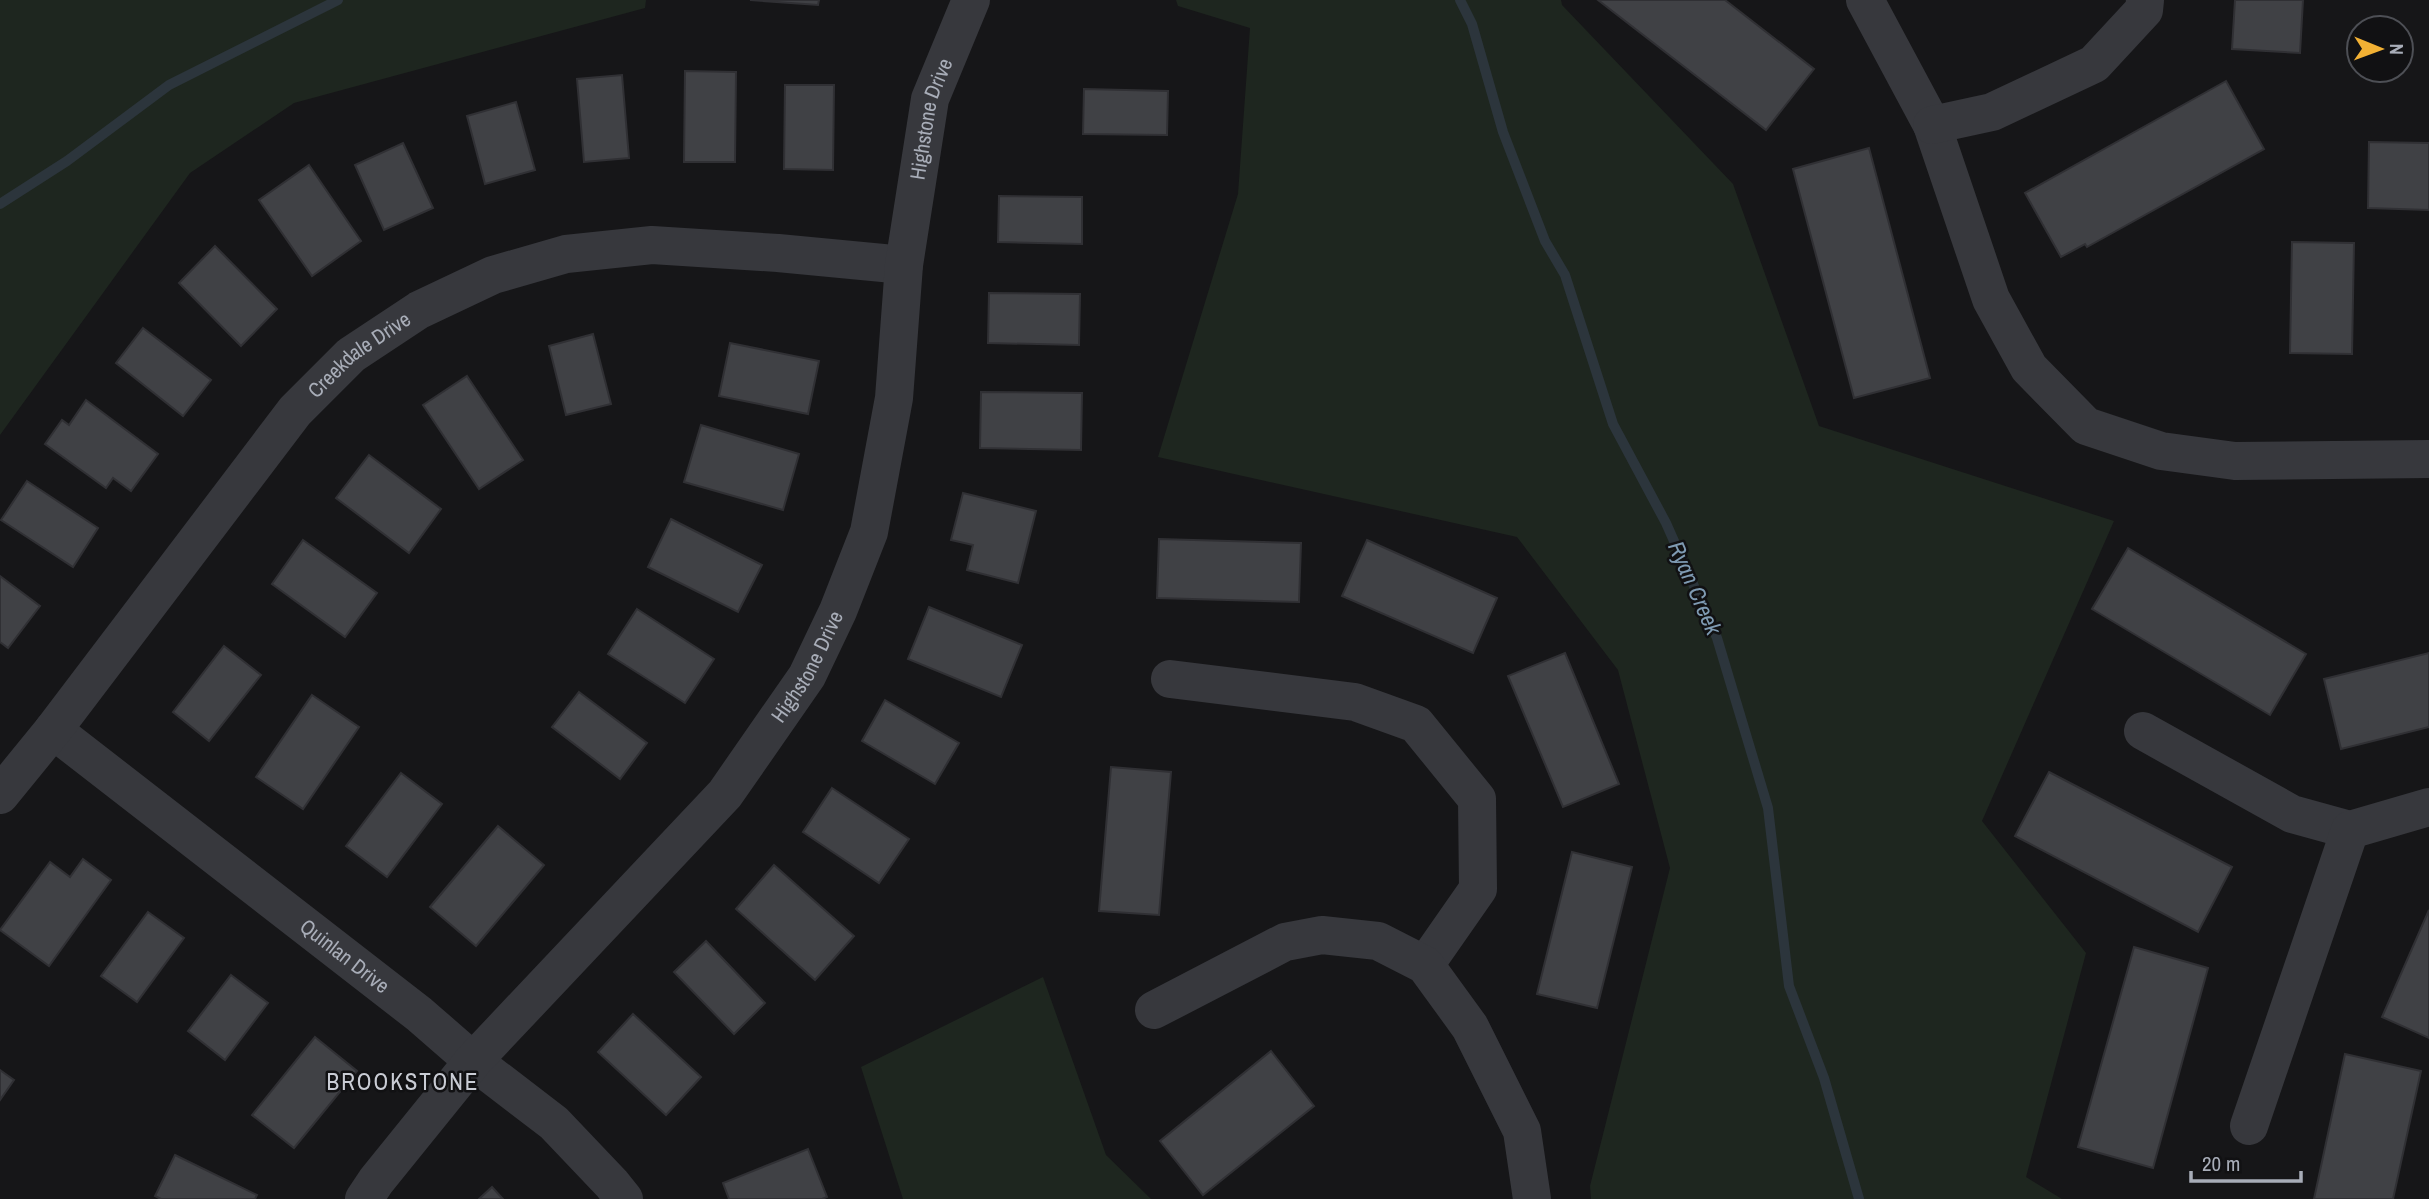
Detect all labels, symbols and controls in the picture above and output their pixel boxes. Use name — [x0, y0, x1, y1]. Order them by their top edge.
north arrow — [2345, 14, 2415, 84]
text: N — [2384, 43, 2410, 55]
street label: Highstone Drive — [903, 54, 959, 182]
street label: Creekdale Drive — [301, 305, 416, 404]
water label: Ryan Creek — [1661, 536, 1731, 641]
street label: Highstone Drive — [764, 606, 850, 728]
street label: Quinlan Drive — [294, 912, 396, 1000]
district label: BROOKSTONE — [327, 1066, 479, 1097]
scale bar — [2191, 1140, 2301, 1184]
text: 20 m — [2202, 1149, 2240, 1178]

